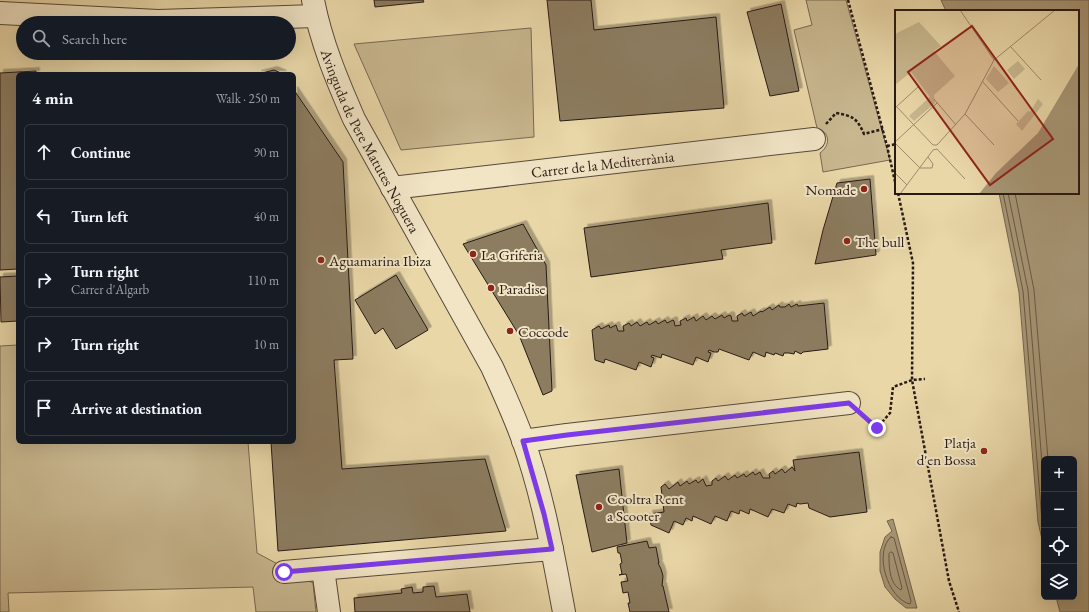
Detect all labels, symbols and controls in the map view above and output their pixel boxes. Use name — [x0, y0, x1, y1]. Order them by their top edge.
inset map — [895, 10, 1079, 194]
search box — [16, 16, 296, 60]
icon: search — [30, 27, 52, 49]
text: Search here — [62, 29, 127, 48]
street label: Avinguda de Pere Matutes Noguera — [317, 46, 425, 236]
text: 4 min — [32, 87, 73, 109]
text: Walk · 250 m — [216, 90, 280, 107]
icon: ahead — [33, 141, 55, 163]
text: Continue — [71, 143, 131, 162]
text: 90 m — [254, 144, 279, 161]
street label: Carrer de la Mediterrània — [530, 146, 675, 181]
place label: Nomade — [806, 180, 856, 199]
marker: Nomade — [859, 184, 869, 194]
icon: left — [33, 205, 55, 227]
text: Turn left — [71, 207, 128, 226]
text: 40 m — [254, 208, 279, 225]
place label: The bull — [855, 232, 905, 251]
marker: The bull — [842, 236, 852, 246]
place label: La Griferia — [481, 245, 543, 264]
marker: La Griferia — [468, 249, 478, 259]
place label: Aguamarina Ibiza — [328, 251, 431, 270]
marker: Aguamarina Ibiza — [316, 255, 326, 265]
text: Turn right — [71, 262, 139, 281]
icon: right — [33, 269, 55, 291]
text: 110 m — [248, 272, 279, 289]
place label: Paradise — [499, 279, 546, 298]
text: Carrer d'Algarb — [71, 281, 149, 298]
marker: Paradise — [486, 283, 496, 293]
place label: Coccode — [518, 322, 569, 341]
marker: Coccode — [505, 326, 515, 336]
icon: right — [33, 333, 55, 355]
text: Turn right — [71, 335, 139, 354]
text: 10 m — [254, 336, 279, 353]
icon: arrive — [33, 397, 55, 419]
text: Arrive at destination — [71, 399, 202, 418]
route end — [868, 419, 886, 437]
place label: Platja d'en Bossa — [917, 433, 976, 469]
marker: Platja d'en Bossa — [979, 446, 989, 456]
map controls — [1041, 456, 1077, 600]
button: + — [1041, 456, 1077, 492]
place label: Cooltra Rent a Scooter — [607, 489, 684, 525]
button: − — [1041, 492, 1077, 528]
marker: Cooltra Rent a Scooter — [594, 502, 604, 512]
button: locate — [1041, 528, 1077, 564]
route start — [275, 563, 293, 581]
button: layers — [1041, 564, 1077, 600]

